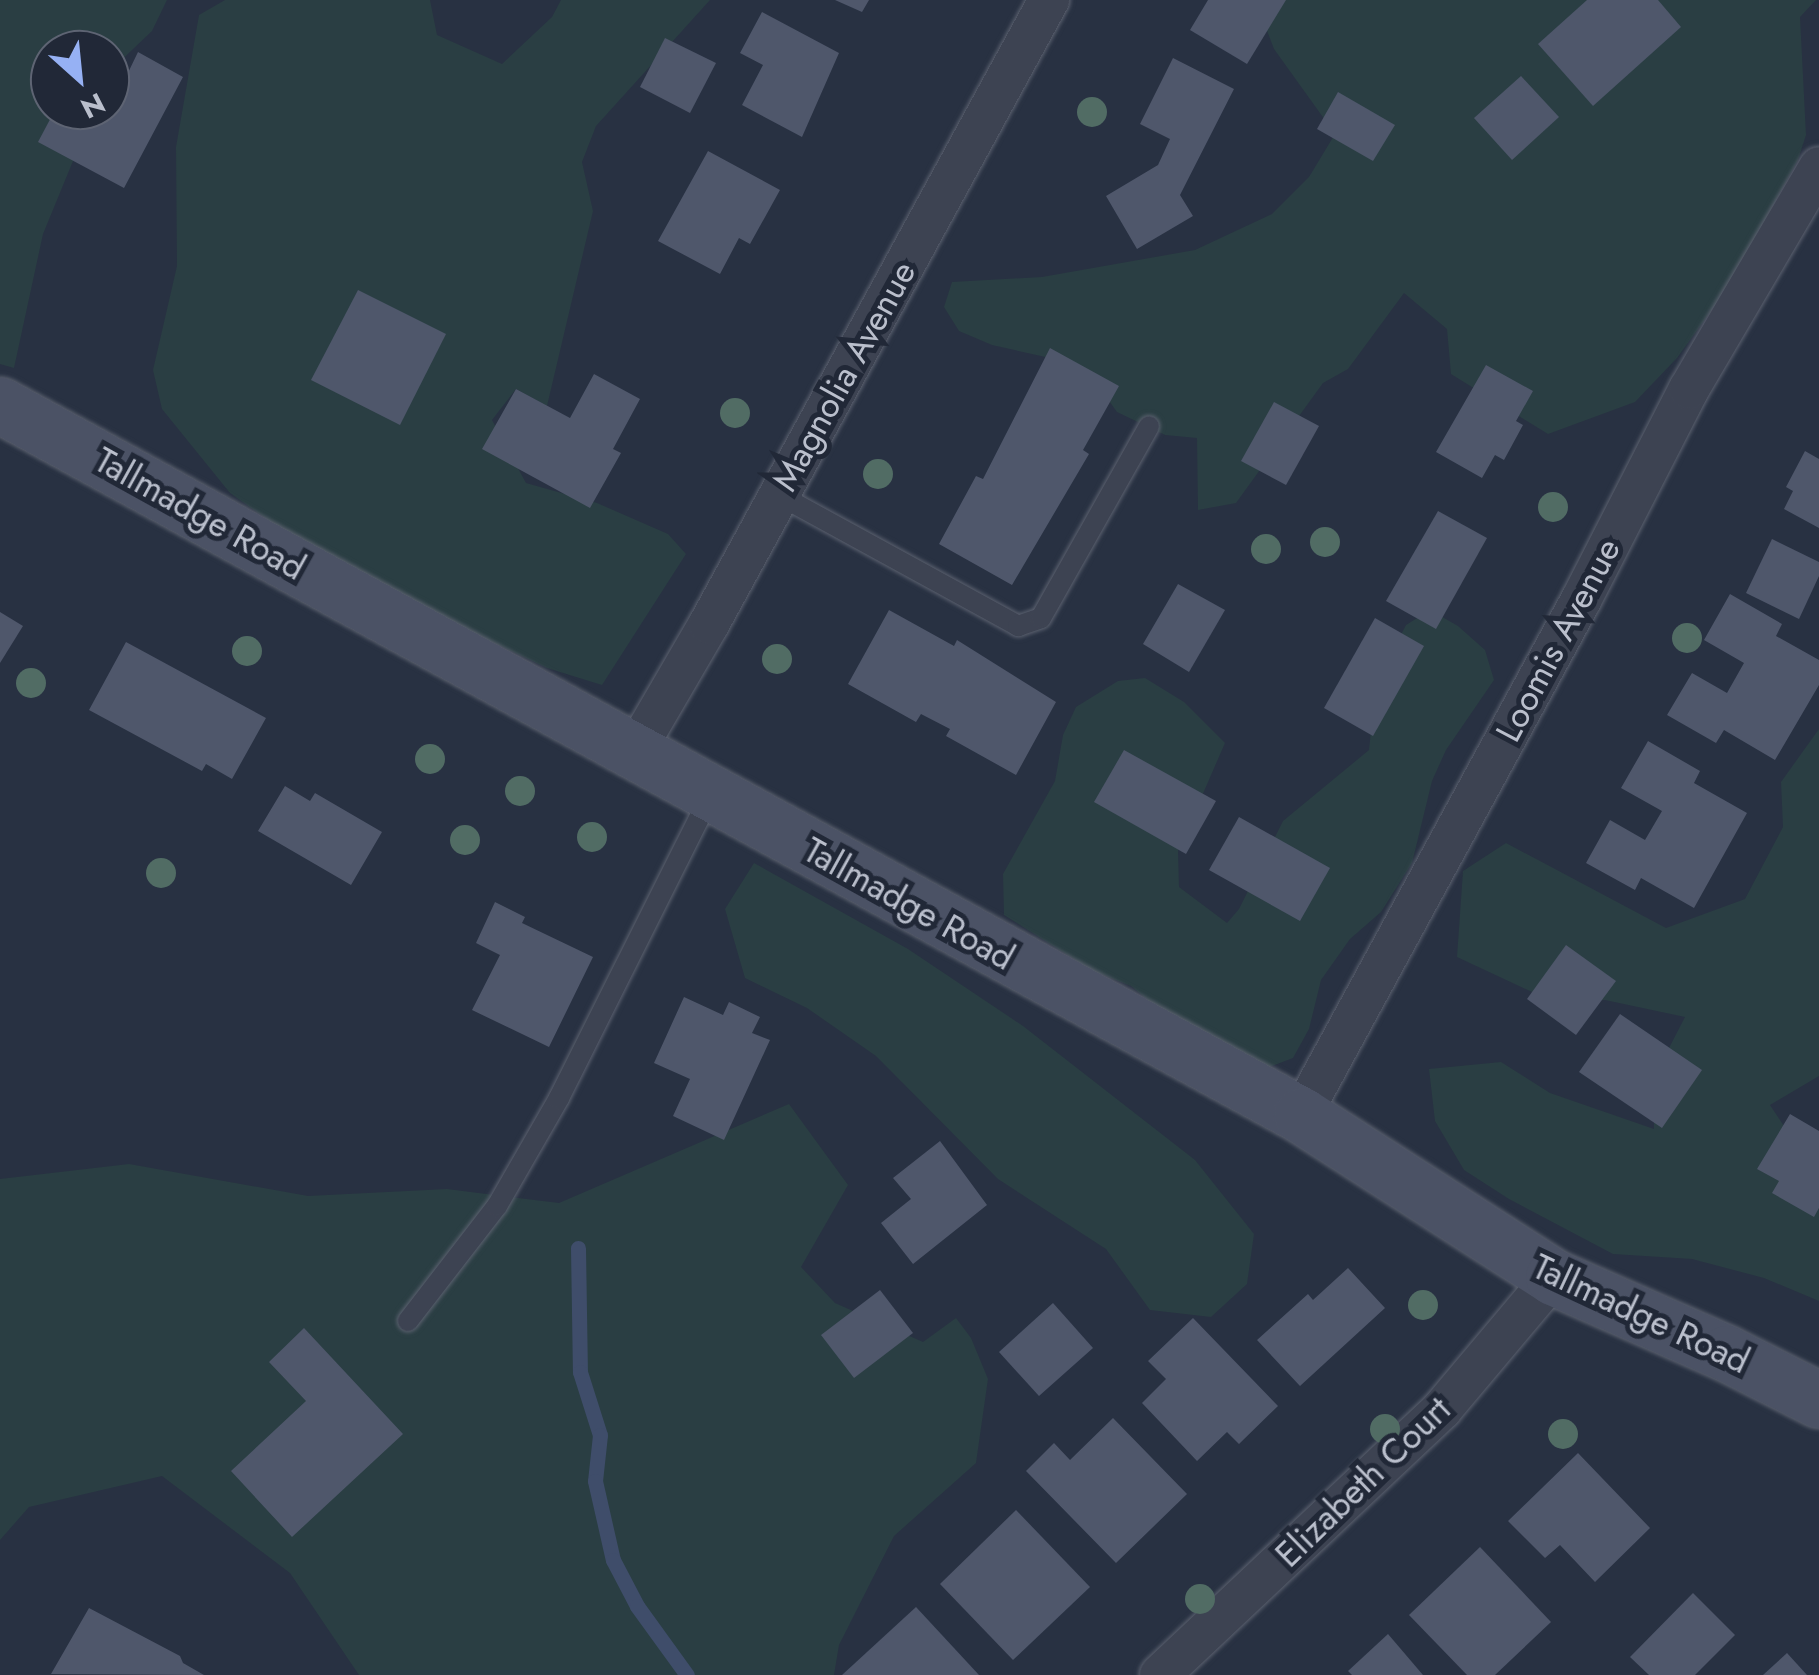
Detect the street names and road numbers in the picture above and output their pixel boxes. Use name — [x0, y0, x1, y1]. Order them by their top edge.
street label: Magnolia Avenue — [764, 254, 924, 498]
street label: Tallmadge Road — [88, 439, 312, 589]
street label: Loomis Avenue — [1487, 531, 1629, 749]
street label: Tallmadge Road — [797, 829, 1021, 979]
street label: Tallmadge Road — [1526, 1246, 1756, 1382]
street label: Elizabeth Court — [1267, 1388, 1459, 1576]

